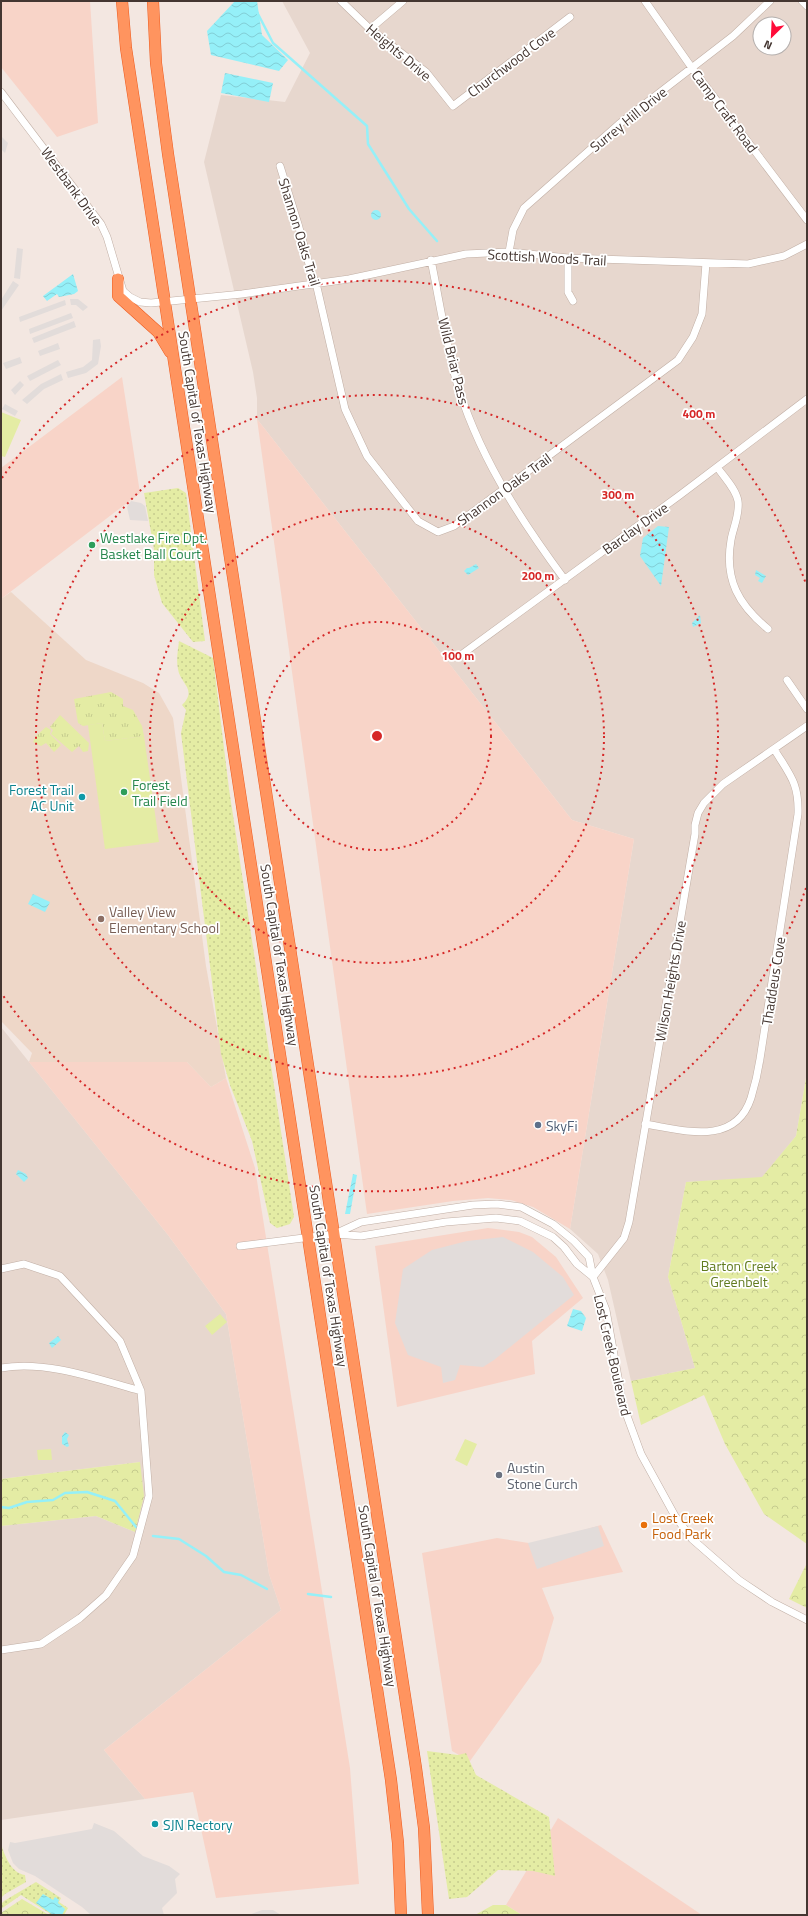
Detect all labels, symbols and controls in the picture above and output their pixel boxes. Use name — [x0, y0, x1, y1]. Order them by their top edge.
north arrow — [752, 16, 792, 56]
street label: Heights Drive — [362, 18, 436, 86]
street label: Churchwood Cove — [463, 22, 559, 102]
text: N — [761, 36, 775, 54]
street label: Camp Craft Road — [687, 65, 763, 157]
street label: Surrey Hill Drive — [585, 81, 671, 157]
street label: Westbank Drive — [36, 142, 108, 230]
street label: Shannon Oaks Trail — [274, 175, 326, 289]
street label: Scottish Woods Trail — [487, 243, 607, 271]
street label: Wild Briar Pass — [433, 315, 475, 407]
street label: South Capital of Texas Highway — [173, 330, 223, 515]
text: 400 m — [683, 404, 715, 423]
street label: Shannon Oaks Trail — [453, 448, 555, 530]
text: 300 m — [602, 485, 634, 504]
street label: Barclay Drive — [598, 497, 672, 559]
place label: Westlake Fire Dpt. Basket Ball Court — [100, 527, 207, 564]
marker: Westlake Fire Dpt. Basket Ball Court — [87, 540, 97, 550]
text: 200 m — [522, 566, 554, 585]
text: 100 m — [442, 646, 474, 665]
centre of rings — [370, 729, 384, 743]
place label: Forest Trail Field — [132, 774, 188, 811]
place label: Forest Trail AC Unit — [9, 779, 74, 816]
marker: Forest Trail Field — [119, 787, 129, 797]
marker: Forest Trail AC Unit — [77, 792, 87, 802]
street label: South Capital of Texas Highway — [255, 863, 305, 1048]
place label: Valley View Elementary School — [109, 901, 219, 938]
marker: Valley View Elementary School — [96, 914, 106, 924]
street label: Wilson Heights Drive — [649, 919, 691, 1043]
street label: Thaddeus Cove — [756, 935, 790, 1027]
place label: SkyFi — [546, 1115, 578, 1136]
marker: SkyFi — [533, 1120, 543, 1130]
street label: South Capital of Texas Highway — [304, 1184, 354, 1369]
park label: Barton Creek Greenbelt — [701, 1255, 778, 1292]
street label: Lost Creek Boulevard — [589, 1292, 637, 1418]
place label: Austin Stone Curch — [507, 1457, 578, 1494]
marker: Austin Stone Curch — [494, 1470, 504, 1480]
street label: South Capital of Texas Highway — [353, 1504, 403, 1689]
place label: Lost Creek Food Park — [652, 1507, 714, 1544]
marker: Lost Creek Food Park — [639, 1520, 649, 1530]
place label: SJN Rectory — [163, 1814, 233, 1835]
marker: SJN Rectory — [150, 1819, 160, 1829]

